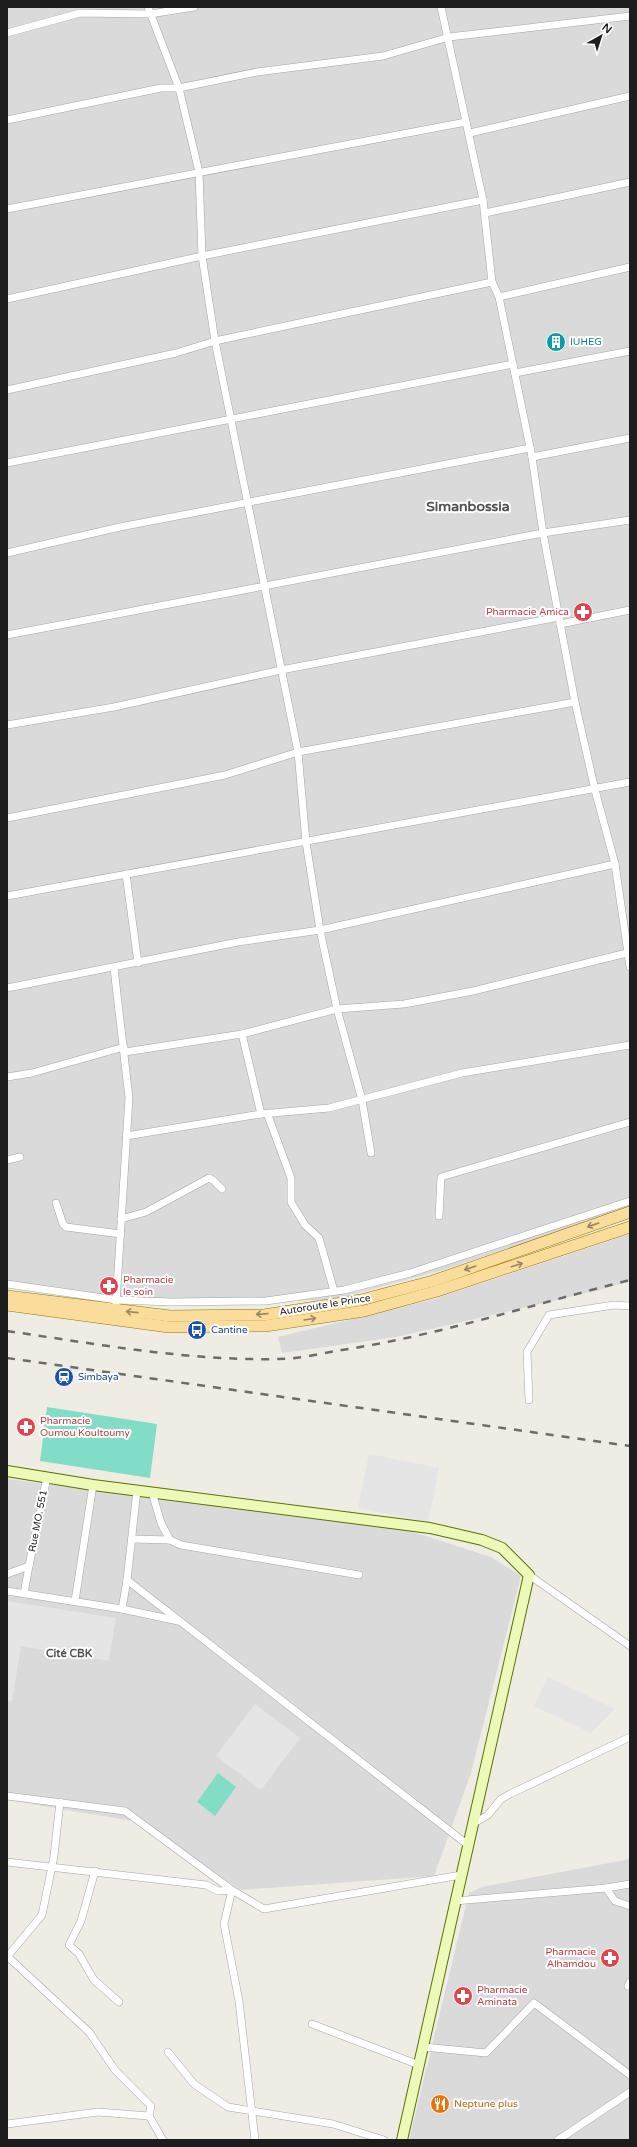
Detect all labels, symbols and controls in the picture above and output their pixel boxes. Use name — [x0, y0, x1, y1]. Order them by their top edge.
north arrow — [581, 16, 621, 56]
text: N — [599, 21, 615, 36]
building icon: IUHEG — [545, 331, 567, 353]
place label: IUHEG — [570, 336, 602, 348]
district label: Simanbossia — [426, 498, 510, 515]
pharmacy icon: Pharmacie Amica — [572, 601, 594, 623]
place label: Pharmacie Amica — [486, 606, 569, 618]
one-way arrow — [587, 1222, 600, 1229]
one-way arrow — [510, 1260, 522, 1268]
one-way arrow — [464, 1265, 477, 1272]
place label: Pharmacie le soin — [123, 1274, 174, 1298]
pharmacy icon: Pharmacie le soin — [98, 1275, 120, 1297]
street label: Autoroute le Prince — [279, 1292, 372, 1318]
one-way arrow — [126, 1309, 139, 1316]
one-way arrow — [256, 1311, 269, 1318]
one-way arrow — [303, 1315, 316, 1323]
bus stop icon: Cantine — [186, 1319, 208, 1341]
place label: Cantine — [211, 1324, 248, 1336]
station icon: Simbaya — [53, 1366, 75, 1388]
place label: Simbaya — [78, 1371, 119, 1383]
place label: Pharmacie Oumou Koultoumy — [40, 1415, 130, 1439]
pharmacy icon: Pharmacie Oumou Koultoumy — [15, 1416, 37, 1438]
street label: Rue MO. 551 — [26, 1489, 50, 1553]
district label: Cité CBK — [46, 1647, 93, 1660]
place label: Pharmacie Alhamdou — [546, 1946, 596, 1970]
pharmacy icon: Pharmacie Alhamdou — [599, 1947, 621, 1969]
place label: Pharmacie Aminata — [477, 1984, 528, 2008]
pharmacy icon: Pharmacie Aminata — [452, 1985, 474, 2007]
restaurant icon: Neptune plus — [429, 2093, 451, 2115]
place label: Neptune plus — [454, 2098, 518, 2110]

